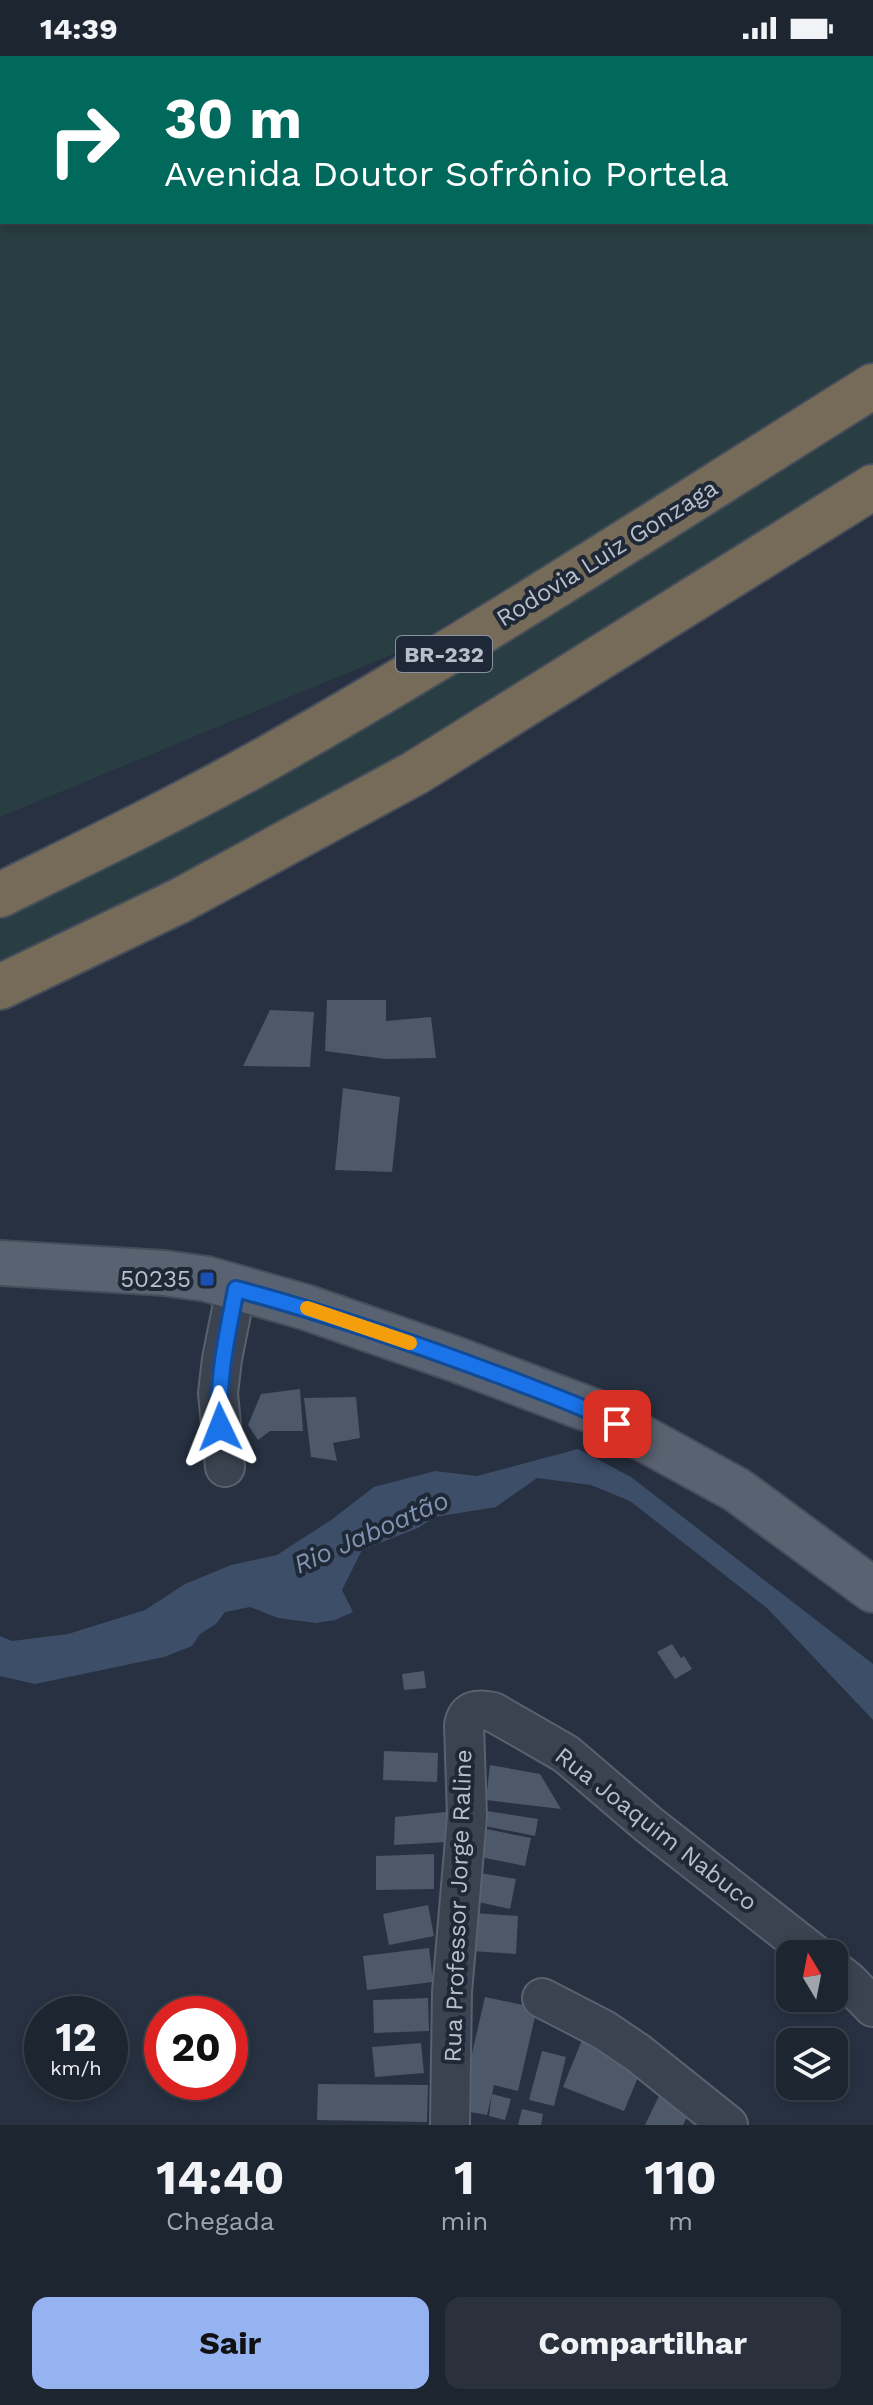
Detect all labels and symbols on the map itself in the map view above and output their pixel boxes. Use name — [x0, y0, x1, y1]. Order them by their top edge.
street label: Rodovia Luiz Gonzaga — [491, 474, 723, 632]
road number: BR-232 — [396, 636, 492, 672]
place label: 50235 — [120, 1265, 191, 1293]
marker: 50235 — [198, 1270, 216, 1288]
position arrow — [178, 1385, 262, 1469]
pin — [583, 1390, 651, 1458]
water label: Rio Jaboatão — [289, 1484, 453, 1580]
street label: Rua Joaquim Nabuco — [549, 1741, 763, 1917]
street label: Rua Professor Jorge Raline — [439, 1749, 477, 2063]
north arrow — [776, 1940, 848, 2012]
speed limit sign: 20 — [144, 1996, 248, 2100]

